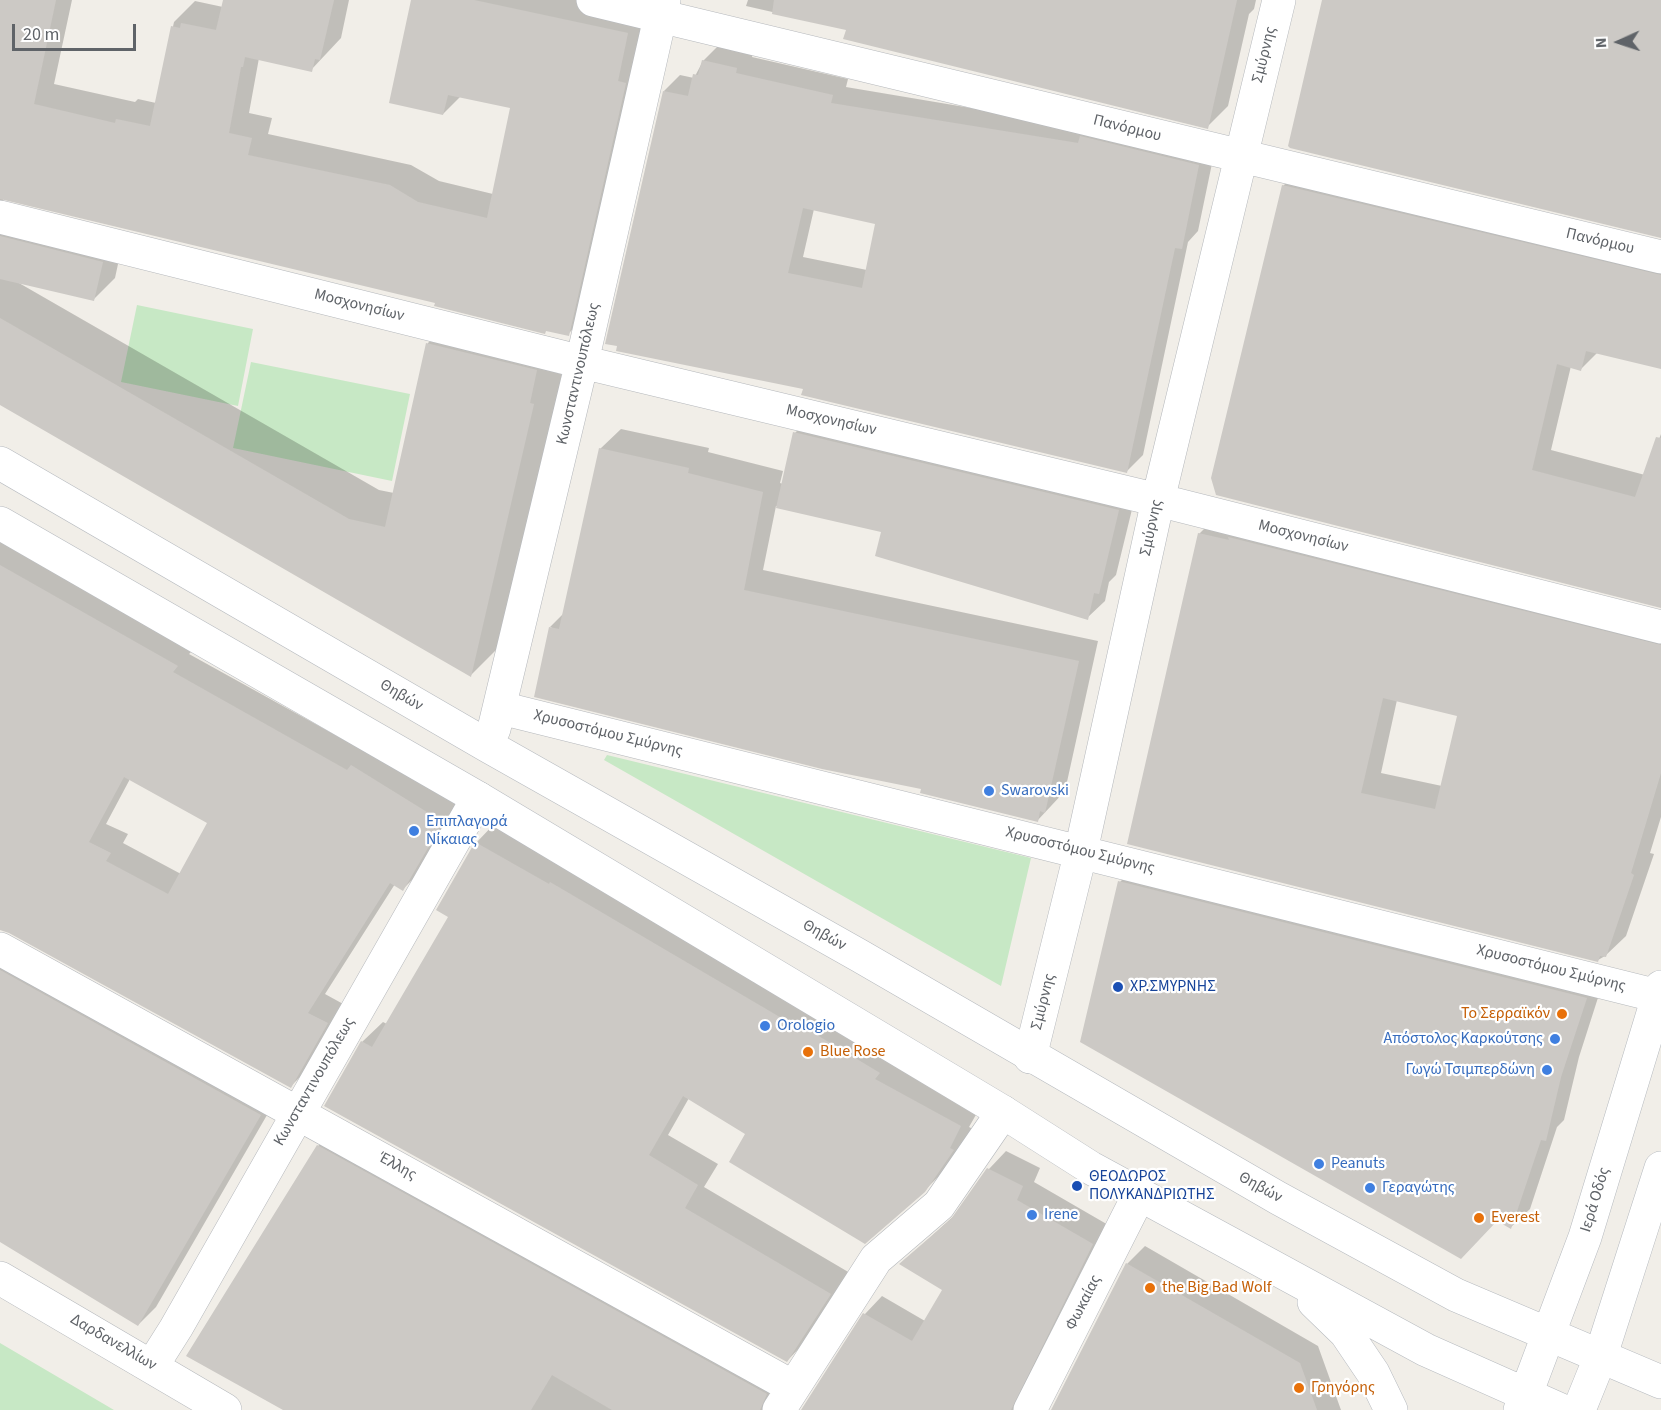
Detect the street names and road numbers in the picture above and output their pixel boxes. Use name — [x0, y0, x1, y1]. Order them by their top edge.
street label: Σμύρνης — [1249, 25, 1281, 85]
street label: Πανόρμου — [1091, 111, 1163, 147]
street label: Πανόρμου — [1564, 225, 1636, 259]
street label: Μοσχονησίων — [312, 286, 406, 326]
street label: Κωνσταντινουπόλεως — [553, 301, 605, 447]
street label: Μοσχονησίων — [784, 401, 878, 441]
street label: Σμύρνης — [1137, 498, 1167, 558]
street label: Μοσχονησίων — [1256, 517, 1350, 557]
street label: Θηβών — [376, 676, 426, 716]
street label: Χρυσοστόμου Σμύρνης — [532, 706, 684, 762]
street label: Χρυσοστόμου Σμύρνης — [1004, 823, 1156, 879]
street label: Θηβών — [799, 916, 849, 956]
street label: Χρυσοστόμου Σμύρνης — [1475, 941, 1627, 997]
street label: Σμύρνης — [1028, 972, 1060, 1032]
street label: Κωνσταντινουπόλεως — [270, 1014, 360, 1150]
street label: Έλλης — [375, 1149, 419, 1185]
street label: Ιερά Οδός — [1577, 1165, 1615, 1235]
street label: Θηβών — [1235, 1168, 1285, 1208]
street label: Φωκαίας — [1062, 1272, 1106, 1334]
street label: Δαρδανελλίων — [66, 1311, 160, 1375]

